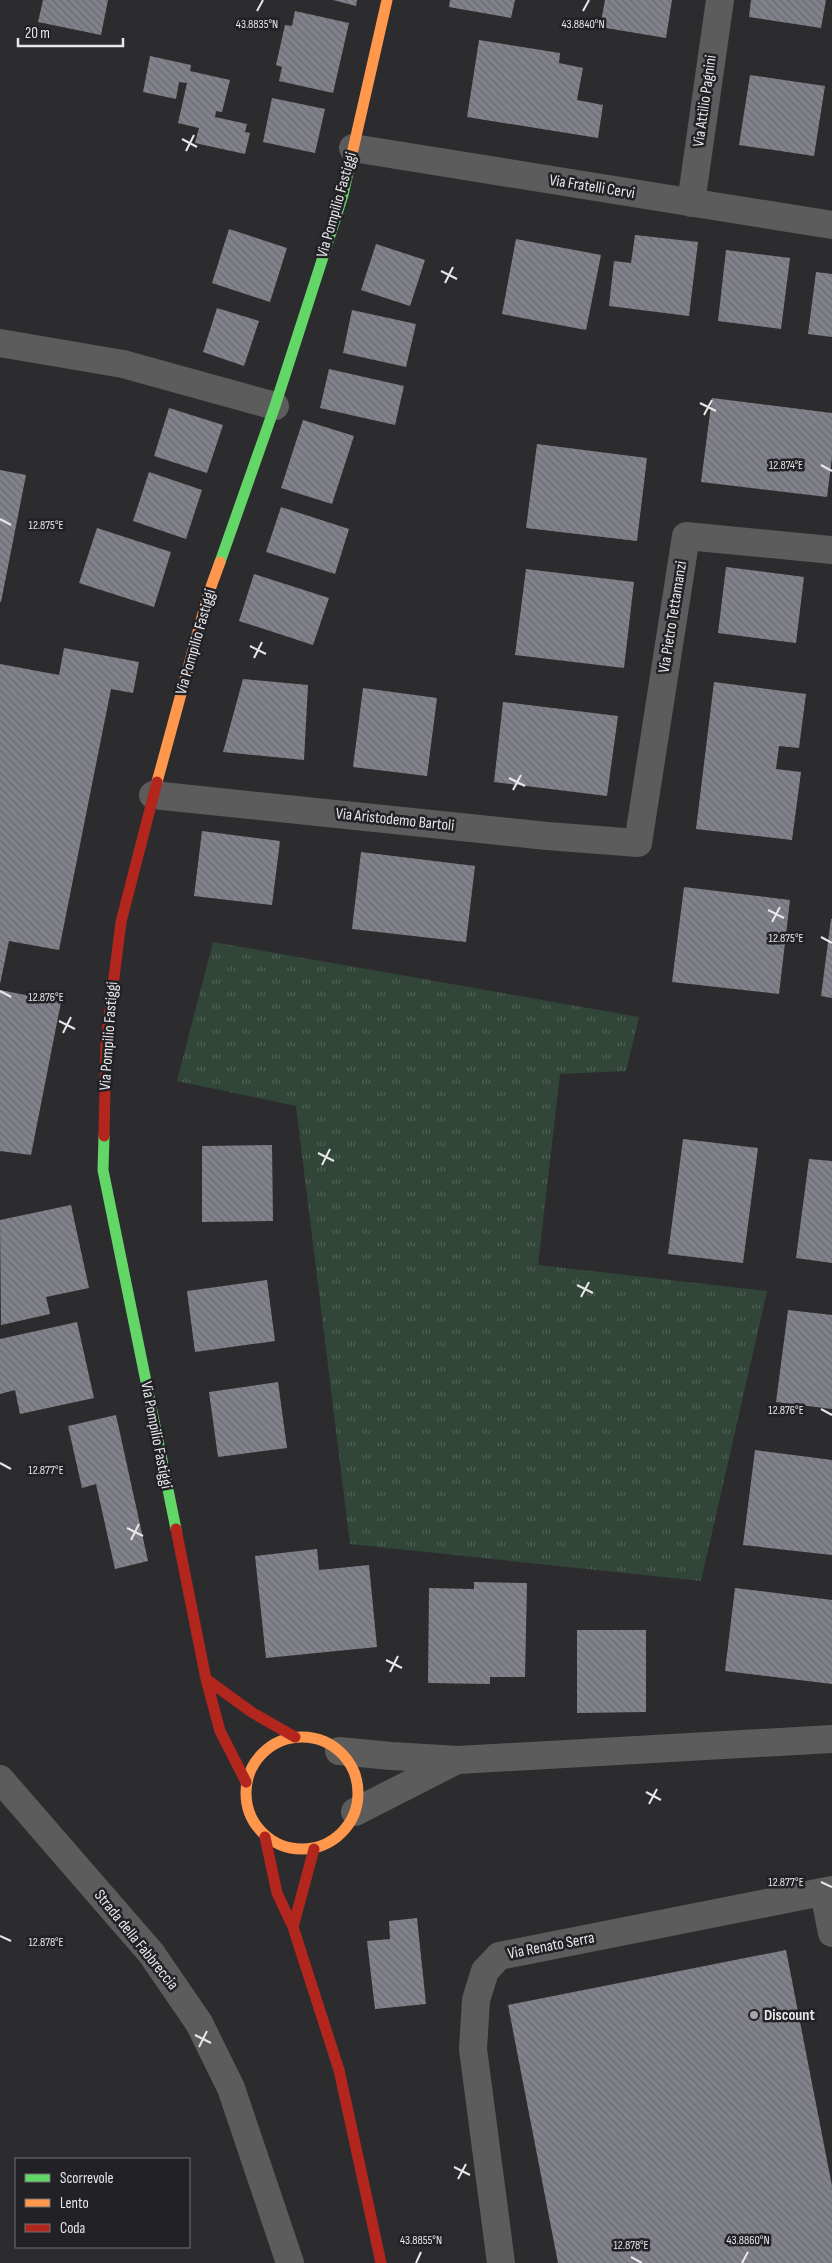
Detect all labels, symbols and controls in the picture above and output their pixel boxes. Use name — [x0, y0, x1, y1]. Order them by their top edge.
scale bar — [18, 15, 122, 47]
text: 43.8835°N — [236, 17, 278, 32]
text: 43.8840°N — [561, 17, 605, 32]
text: 20 m — [25, 24, 50, 43]
street label: Via Attilio Pagnini — [689, 54, 721, 148]
street label: Via Pompilio Fastiggi — [313, 150, 361, 260]
street label: Via Fratelli Cervi — [548, 171, 636, 203]
text: 12.874°E — [769, 458, 803, 473]
text: 12.875°E — [29, 518, 63, 533]
street label: Via Pietro Tettamanzi — [655, 560, 691, 674]
street label: Via Pompilio Fastiggi — [172, 587, 220, 697]
street label: Via Aristodemo Bartoli — [335, 804, 455, 836]
text: 12.875°E — [769, 931, 803, 946]
street label: Via Pompilio Fastiggi — [96, 981, 122, 1091]
text: 12.876°E — [28, 990, 64, 1005]
street label: Via Pompilio Fastiggi — [136, 1380, 176, 1490]
text: 12.876°E — [768, 1403, 804, 1418]
text: 12.877°E — [28, 1463, 64, 1478]
text: 12.877°E — [768, 1875, 804, 1890]
street label: Strada della Fabbreccia — [90, 1886, 182, 1994]
street label: Via Renato Serra — [506, 1928, 596, 1964]
text: 12.878°E — [28, 1935, 64, 1950]
place label: Discount — [764, 2006, 815, 2025]
marker: Discount — [748, 2009, 760, 2021]
legend — [15, 2158, 190, 2248]
text: Scorrevole — [60, 2169, 114, 2188]
text: Lento — [60, 2194, 89, 2213]
text: Coda — [60, 2219, 86, 2238]
text: 43.8855°N — [400, 2233, 442, 2248]
text: 43.8860°N — [726, 2233, 770, 2248]
text: 12.878°E — [613, 2238, 649, 2253]

